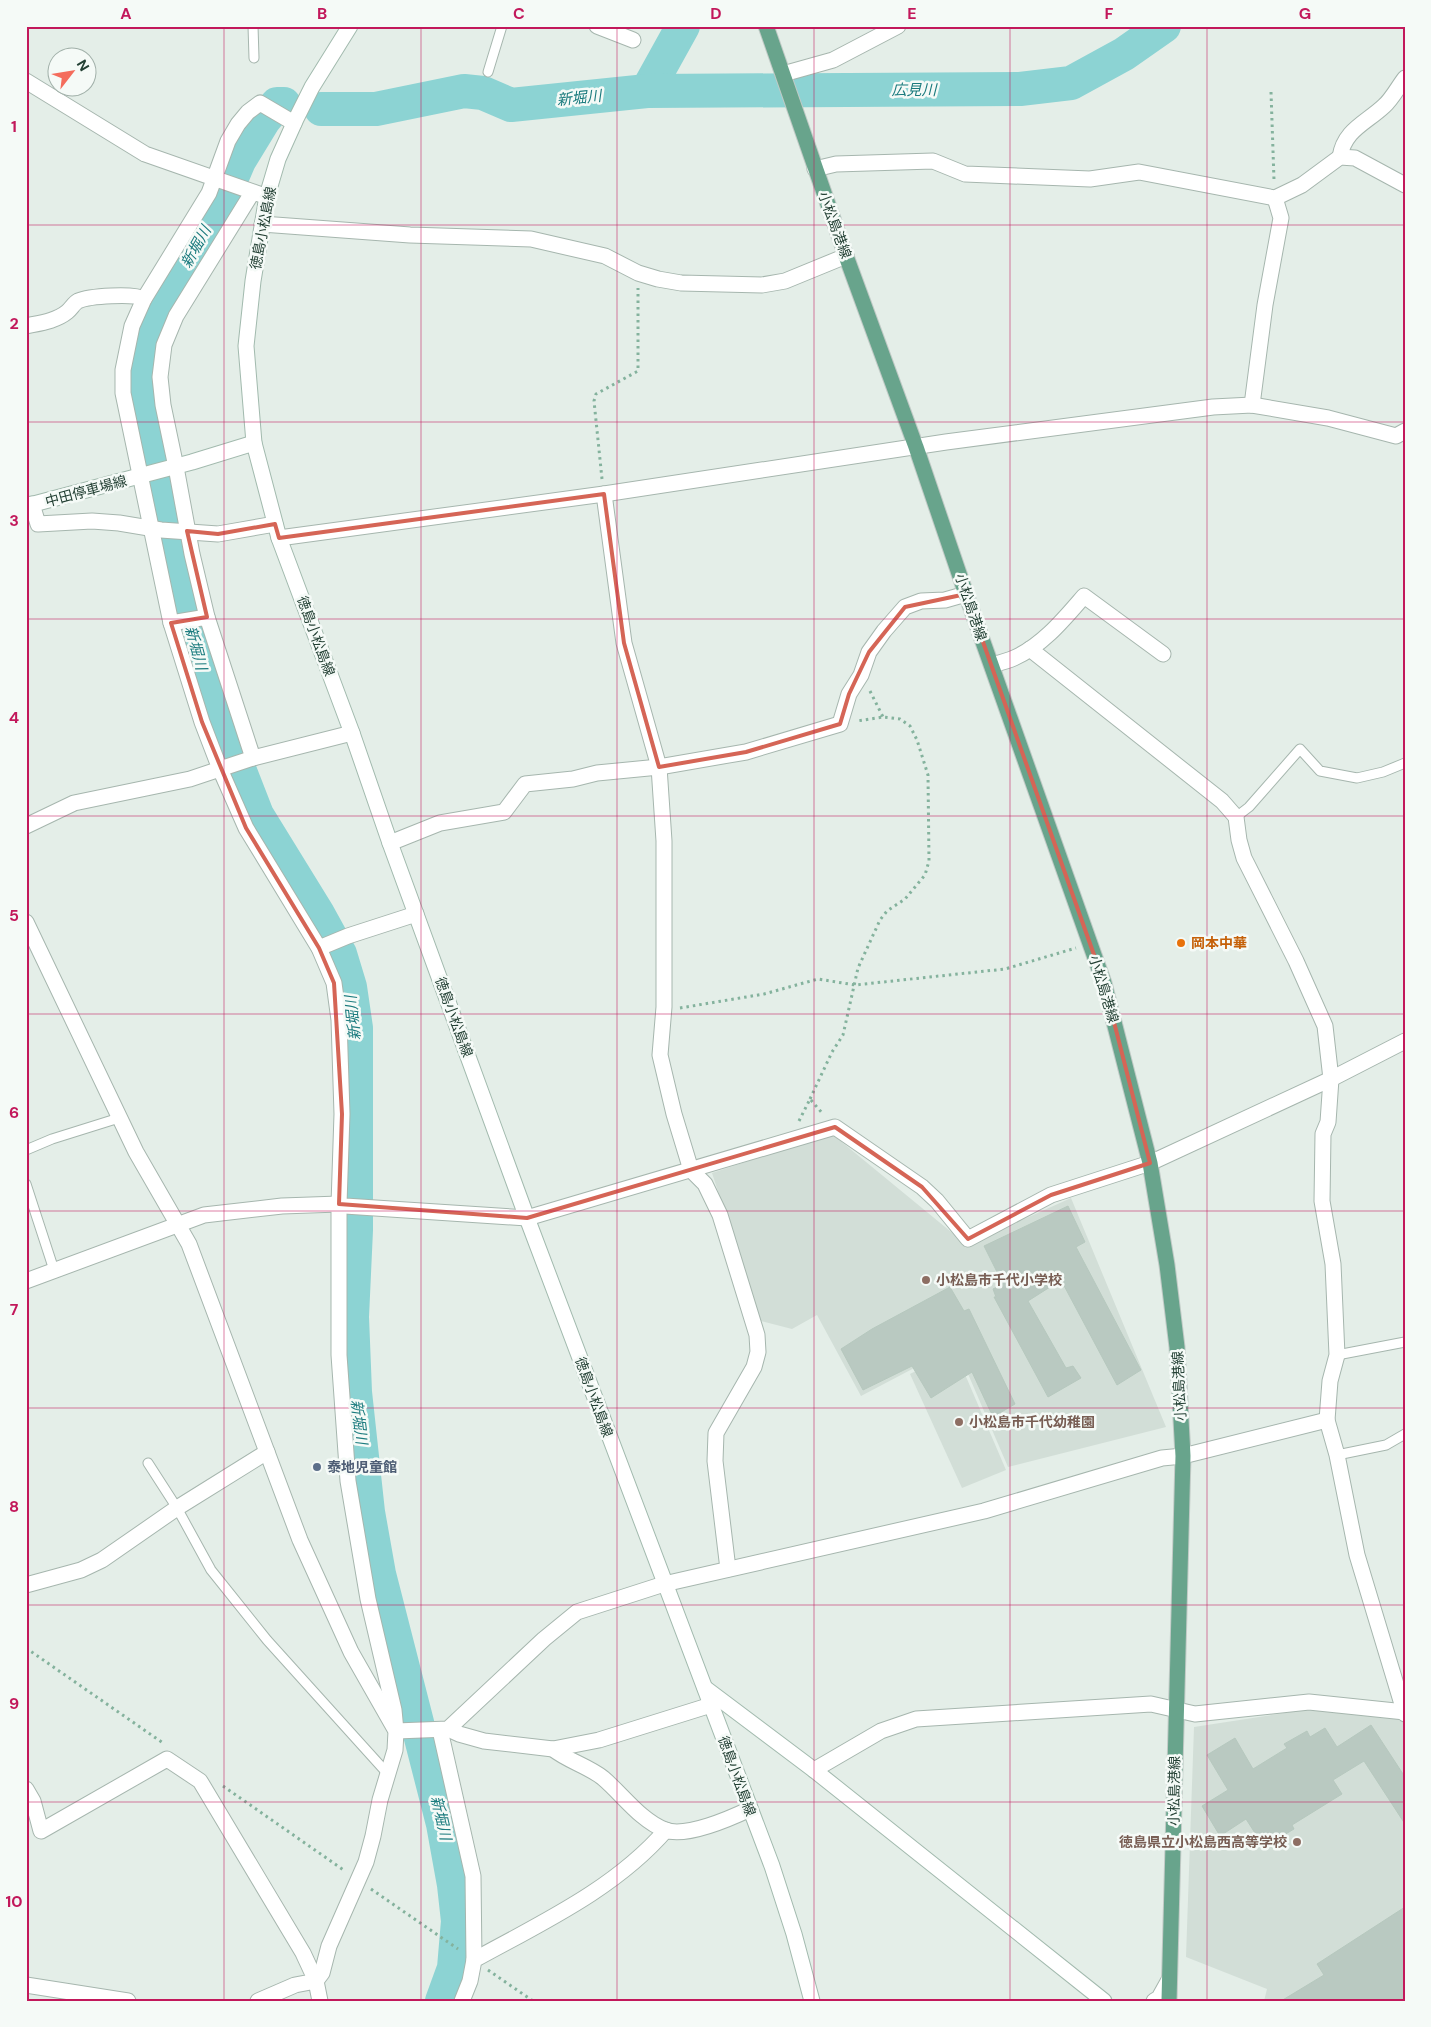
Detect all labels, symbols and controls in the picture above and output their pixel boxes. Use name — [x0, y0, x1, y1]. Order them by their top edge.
text: A — [120, 3, 132, 24]
text: B — [317, 3, 327, 24]
text: C — [513, 3, 525, 24]
text: D — [710, 3, 722, 24]
text: E — [907, 3, 917, 24]
text: F — [1105, 3, 1114, 24]
text: G — [1299, 3, 1311, 24]
north arrow — [48, 48, 98, 98]
text: N — [73, 56, 93, 74]
water label: 広見川 — [891, 80, 938, 100]
water label: 新堀川 — [556, 85, 604, 110]
text: 1 — [11, 116, 17, 137]
street label: 徳島小松島線 — [246, 185, 280, 271]
street label: 小松島港線 — [815, 189, 855, 261]
water label: 新堀川 — [176, 221, 217, 272]
text: 2 — [9, 313, 19, 334]
street label: 中田停車場線 — [43, 471, 129, 511]
text: 3 — [9, 510, 19, 531]
street label: 小松島港線 — [951, 571, 991, 643]
street label: 徳島小松島線 — [293, 593, 339, 679]
water label: 新堀川 — [181, 624, 212, 674]
text: 4 — [9, 707, 19, 728]
text: 5 — [9, 905, 19, 926]
place label: 岡本中華 — [1191, 934, 1247, 952]
marker: 岡本中華 — [1175, 937, 1187, 949]
street label: 小松島港線 — [1085, 953, 1123, 1025]
street label: 徳島小松島線 — [431, 974, 477, 1060]
water label: 新堀川 — [340, 993, 365, 1041]
text: 6 — [9, 1102, 19, 1123]
place label: 小松島市千代小学校 — [936, 1271, 1062, 1289]
marker: 小松島市千代小学校 — [920, 1274, 932, 1286]
text: 7 — [10, 1299, 19, 1320]
street label: 小松島港線 — [1168, 1351, 1190, 1421]
street label: 徳島小松島線 — [571, 1354, 617, 1440]
water label: 新堀川 — [346, 1398, 372, 1448]
place label: 小松島市千代幼稚園 — [969, 1413, 1095, 1431]
marker: 小松島市千代幼稚園 — [953, 1416, 965, 1428]
place label: 泰地児童館 — [327, 1458, 397, 1476]
marker: 泰地児童館 — [311, 1461, 323, 1473]
text: 8 — [9, 1496, 19, 1517]
text: 9 — [9, 1693, 19, 1714]
street label: 徳島小松島線 — [714, 1733, 760, 1819]
street label: 小松島港線 — [1164, 1756, 1184, 1826]
water label: 新堀川 — [426, 1794, 456, 1844]
place label: 徳島県立小松島西高等学校 — [1119, 1833, 1287, 1851]
marker: 徳島県立小松島西高等学校 — [1291, 1836, 1303, 1848]
text: 10 — [5, 1891, 23, 1912]

